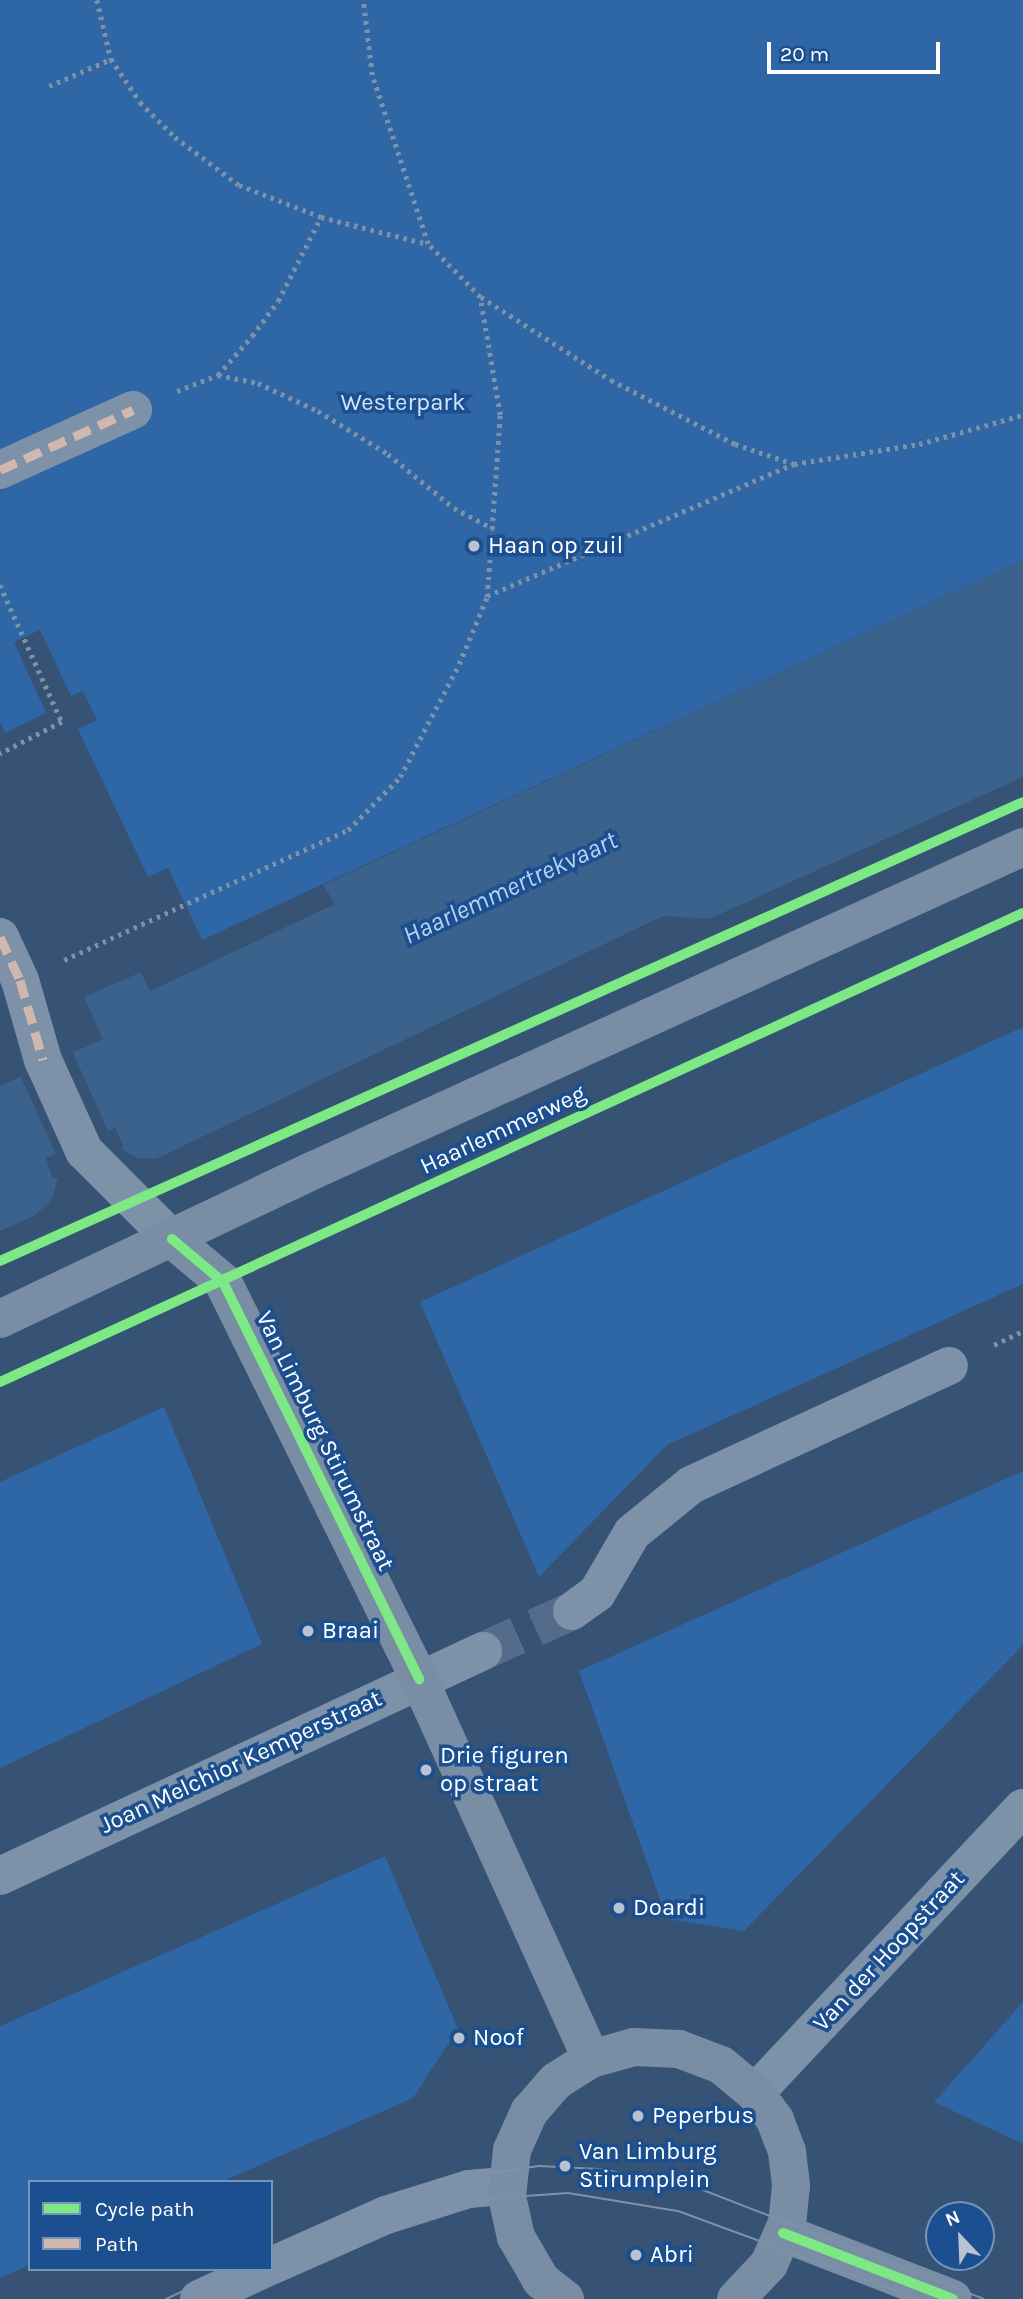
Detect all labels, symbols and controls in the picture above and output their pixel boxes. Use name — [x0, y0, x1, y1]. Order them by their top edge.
scale bar — [771, 28, 944, 72]
text: 20 m — [780, 42, 829, 66]
park label: Westerpark — [340, 389, 466, 417]
place label: Haan op zuil — [488, 532, 623, 560]
marker: Haan op zuil — [466, 538, 482, 554]
water label: Haarlemmertrekvaart — [398, 825, 622, 951]
street label: Haarlemmerweg — [416, 1079, 590, 1181]
street label: Van Limburg Stirumstraat — [250, 1306, 400, 1576]
place label: Braai — [322, 1617, 379, 1645]
marker: Braai — [300, 1623, 316, 1639]
street label: Joan Melchior Kemperstraat — [96, 1684, 386, 1840]
place label: Drie figuren op straat — [440, 1742, 569, 1798]
marker: Drie figuren op straat — [418, 1762, 434, 1778]
street label: Van der Hoopstraat — [807, 1865, 971, 2037]
place label: Doardi — [633, 1894, 705, 1922]
marker: Doardi — [611, 1900, 627, 1916]
place label: Noof — [473, 2024, 524, 2052]
marker: Noof — [451, 2030, 467, 2046]
place label: Peperbus — [652, 2102, 754, 2130]
marker: Peperbus — [630, 2108, 646, 2124]
place label: Van Limburg Stirumplein — [579, 2138, 717, 2194]
marker: Van Limburg Stirumplein — [557, 2158, 573, 2174]
legend — [28, 2180, 273, 2271]
text: Cycle path — [95, 2197, 195, 2221]
north arrow — [925, 2201, 995, 2271]
text: N — [942, 2206, 963, 2231]
text: Path — [95, 2232, 139, 2256]
place label: Abri — [650, 2241, 694, 2269]
marker: Abri — [628, 2247, 644, 2263]

